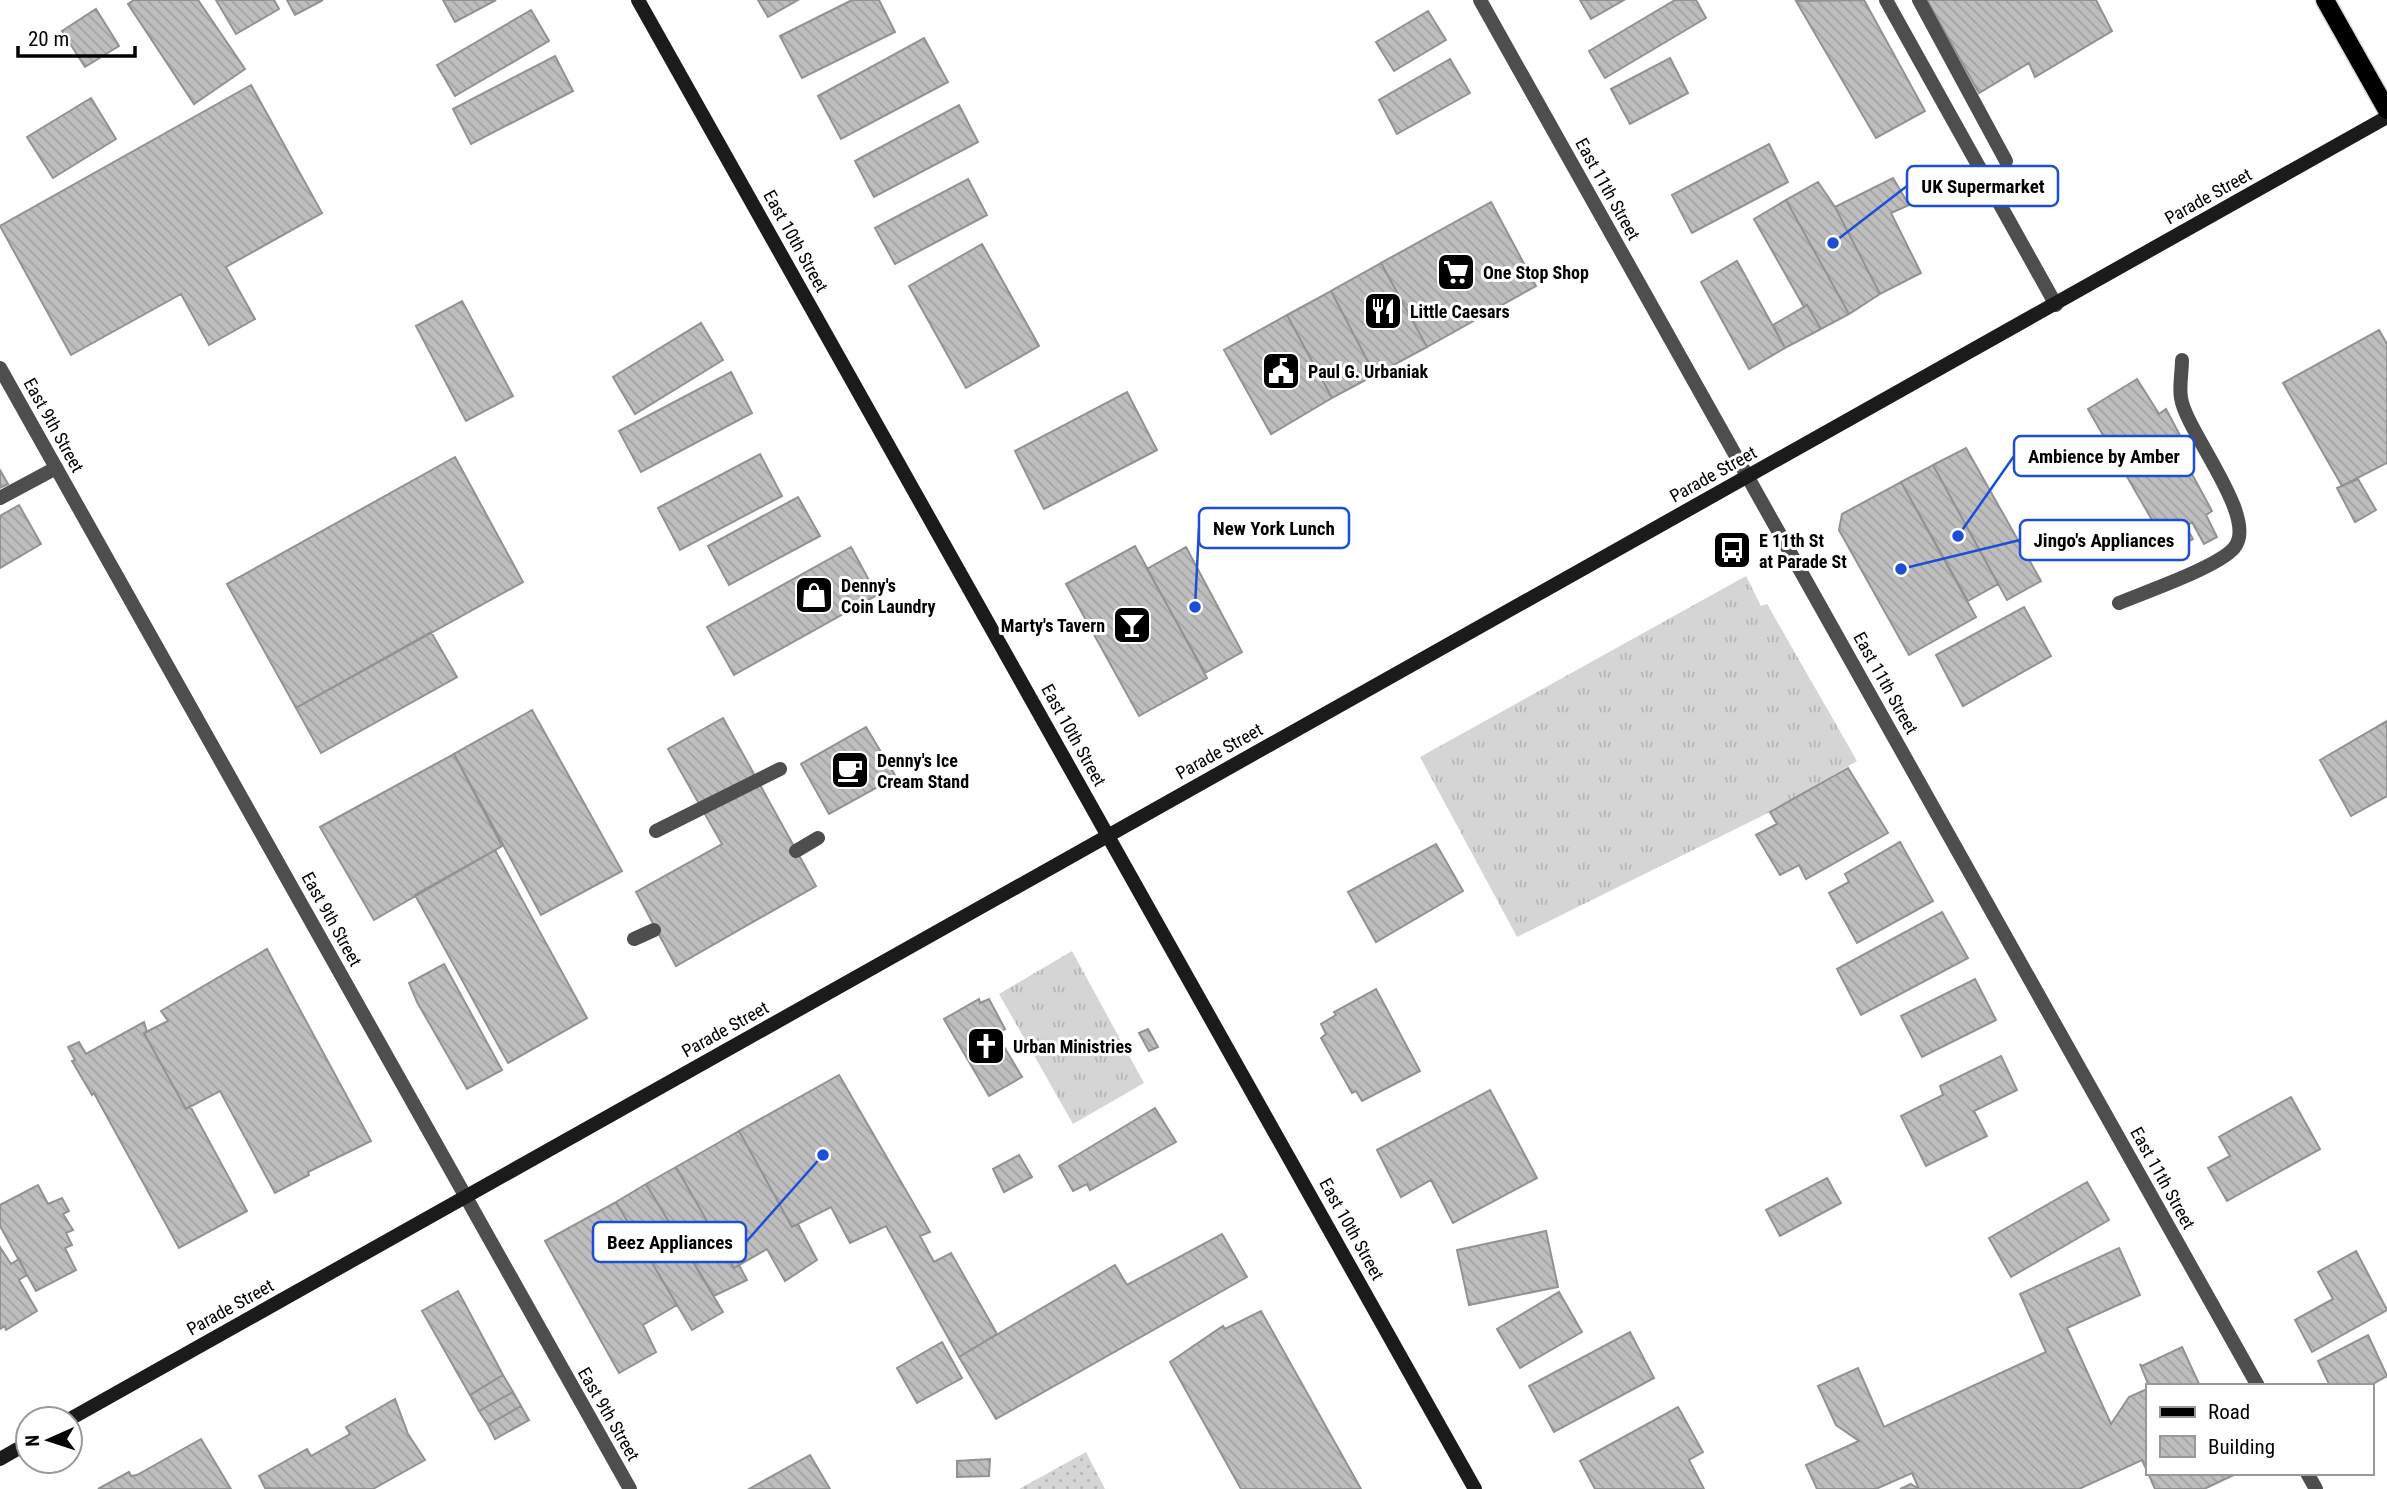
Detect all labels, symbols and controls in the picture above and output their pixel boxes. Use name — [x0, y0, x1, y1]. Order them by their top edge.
scale bar — [18, 14, 135, 58]
text: 20 m — [28, 27, 69, 51]
street label: East 11th Street — [1571, 134, 1645, 244]
street label: Parade Street — [2161, 164, 2255, 228]
callout: UK Supermarket — [1907, 166, 2058, 206]
text: UK Supermarket — [1921, 175, 2045, 198]
street label: East 10th Street — [759, 186, 833, 296]
supermarket icon: One Stop Shop — [1435, 251, 1477, 293]
place label: One Stop Shop — [1483, 262, 1589, 283]
restaurant icon: Little Caesars — [1362, 290, 1404, 332]
place label: Little Caesars — [1410, 301, 1510, 322]
public building icon: Paul G. Urbaniak — [1260, 350, 1302, 392]
place label: Paul G. Urbaniak — [1308, 361, 1429, 382]
street label: East 9th Street — [19, 374, 89, 476]
callout: Ambience by Amber — [2014, 436, 2194, 476]
street label: Parade Street — [1666, 442, 1760, 506]
text: Ambience by Amber — [2028, 445, 2180, 468]
callout: New York Lunch — [1199, 508, 1349, 548]
text: New York Lunch — [1213, 517, 1335, 540]
callout: Jingo's Appliances — [2020, 520, 2189, 560]
bus stop icon: E 11th St at Parade St — [1711, 529, 1753, 571]
text: Jingo's Appliances — [2034, 529, 2174, 552]
place label: E 11th St at Parade St — [1759, 530, 1847, 572]
shop icon: Denny's Coin Laundry — [793, 574, 835, 616]
place label: Denny's Coin Laundry — [841, 575, 936, 617]
bar icon: Marty's Tavern — [1111, 604, 1153, 646]
place label: Marty's Tavern — [1001, 615, 1105, 636]
street label: East 11th Street — [1849, 628, 1923, 738]
street label: East 10th Street — [1037, 680, 1111, 790]
street label: Parade Street — [1172, 719, 1266, 783]
cafe icon: Denny's Ice Cream Stand — [829, 749, 871, 791]
place label: Denny's Ice Cream Stand — [877, 750, 969, 792]
street label: East 9th Street — [297, 868, 367, 970]
street label: Parade Street — [678, 997, 772, 1061]
church icon: Urban Ministries — [965, 1025, 1007, 1067]
place label: Urban Ministries — [1013, 1036, 1132, 1057]
street label: East 11th Street — [2126, 1123, 2200, 1233]
street label: East 10th Street — [1315, 1174, 1389, 1284]
callout: Beez Appliances — [593, 1222, 746, 1262]
text: Beez Appliances — [607, 1231, 733, 1254]
street label: Parade Street — [183, 1275, 277, 1339]
street label: East 9th Street — [574, 1364, 644, 1464]
legend — [2146, 1384, 2373, 1475]
text: Road — [2208, 1400, 2250, 1424]
north arrow — [14, 1405, 84, 1475]
text: N — [21, 1434, 44, 1447]
text: Building — [2208, 1435, 2275, 1459]

